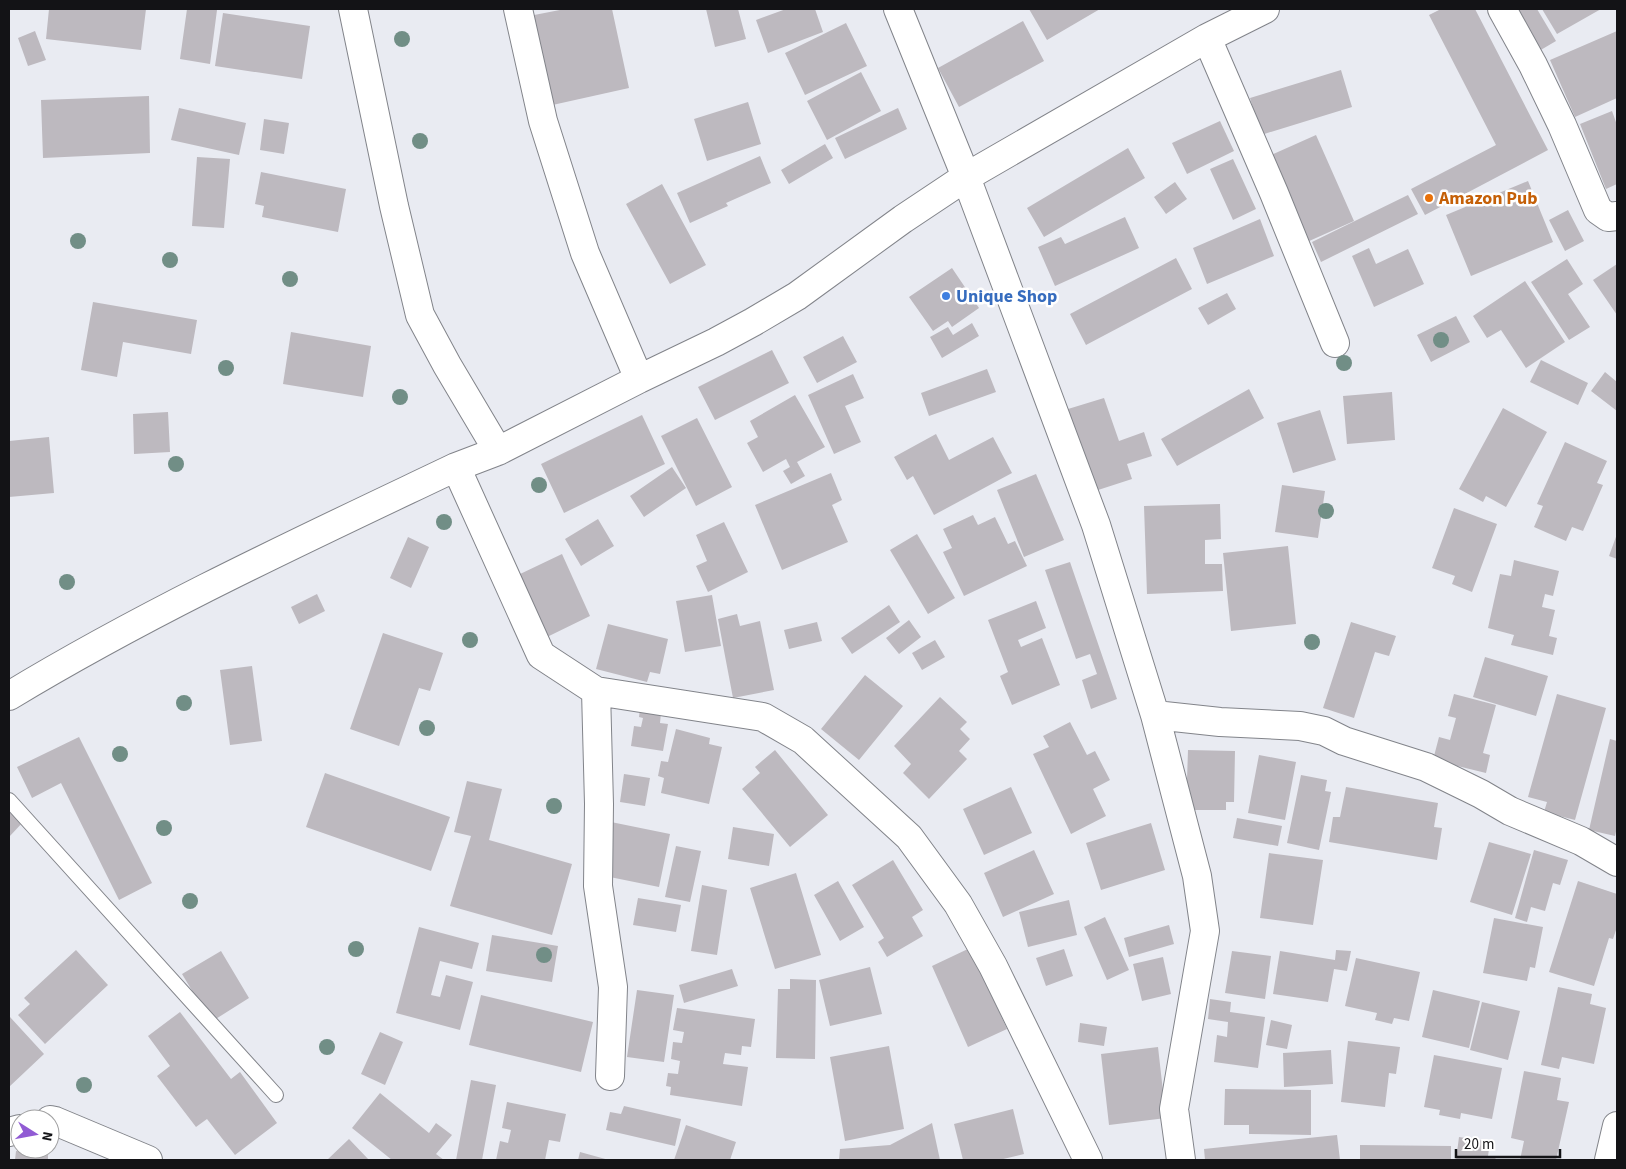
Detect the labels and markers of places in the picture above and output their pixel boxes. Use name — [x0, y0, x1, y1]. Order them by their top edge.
place label: Amazon Pub — [1438, 186, 1537, 211]
marker: Amazon Pub — [1423, 192, 1435, 204]
place label: Unique Shop — [956, 284, 1057, 309]
marker: Unique Shop — [940, 290, 952, 302]

